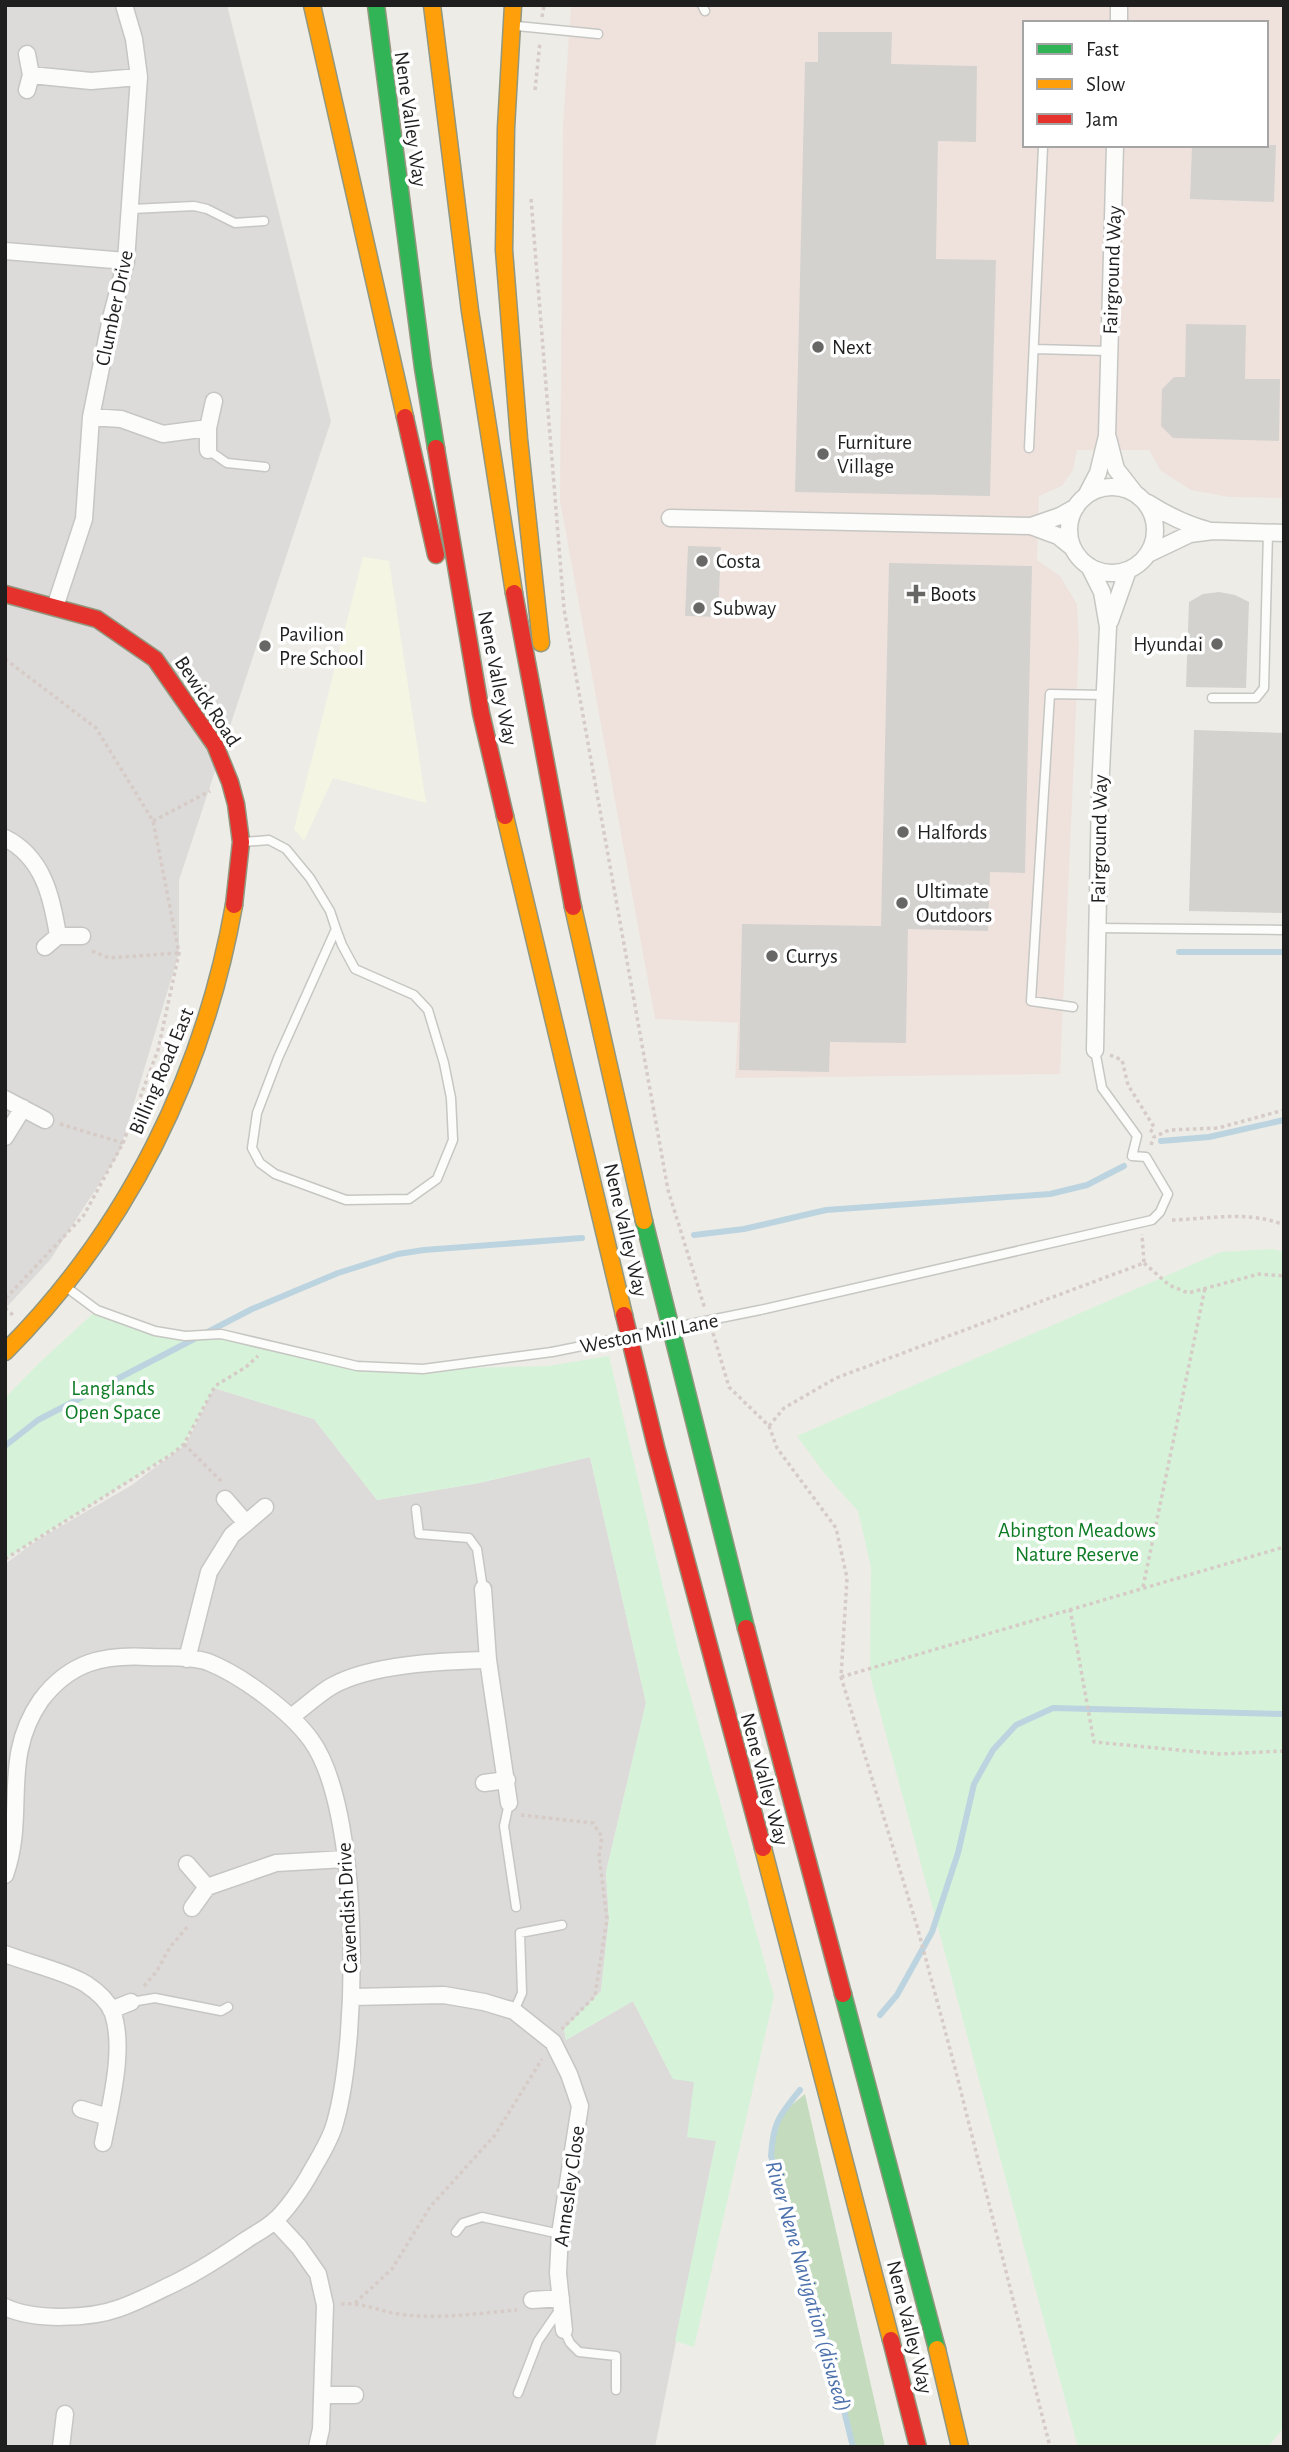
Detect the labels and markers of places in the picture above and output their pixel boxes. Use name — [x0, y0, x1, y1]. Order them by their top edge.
place label: Next — [832, 337, 872, 358]
marker: Next — [810, 339, 826, 355]
place label: Furniture Village — [837, 432, 912, 477]
marker: Furniture Village — [815, 446, 831, 462]
place label: Costa — [716, 551, 761, 572]
marker: Costa — [694, 553, 710, 569]
place label: Boots — [930, 584, 976, 605]
marker: Boots — [908, 586, 924, 602]
place label: Subway — [713, 598, 776, 619]
marker: Subway — [691, 600, 707, 616]
place label: Pavilion Pre School — [279, 624, 364, 669]
place label: Hyundai — [1133, 634, 1203, 655]
marker: Hyundai — [1209, 636, 1225, 652]
marker: Pavilion Pre School — [257, 638, 273, 654]
place label: Halfords — [917, 822, 987, 843]
marker: Halfords — [895, 824, 911, 840]
place label: Ultimate Outdoors — [916, 881, 992, 926]
marker: Ultimate Outdoors — [894, 895, 910, 911]
place label: Currys — [786, 946, 838, 967]
marker: Currys — [764, 948, 780, 964]

